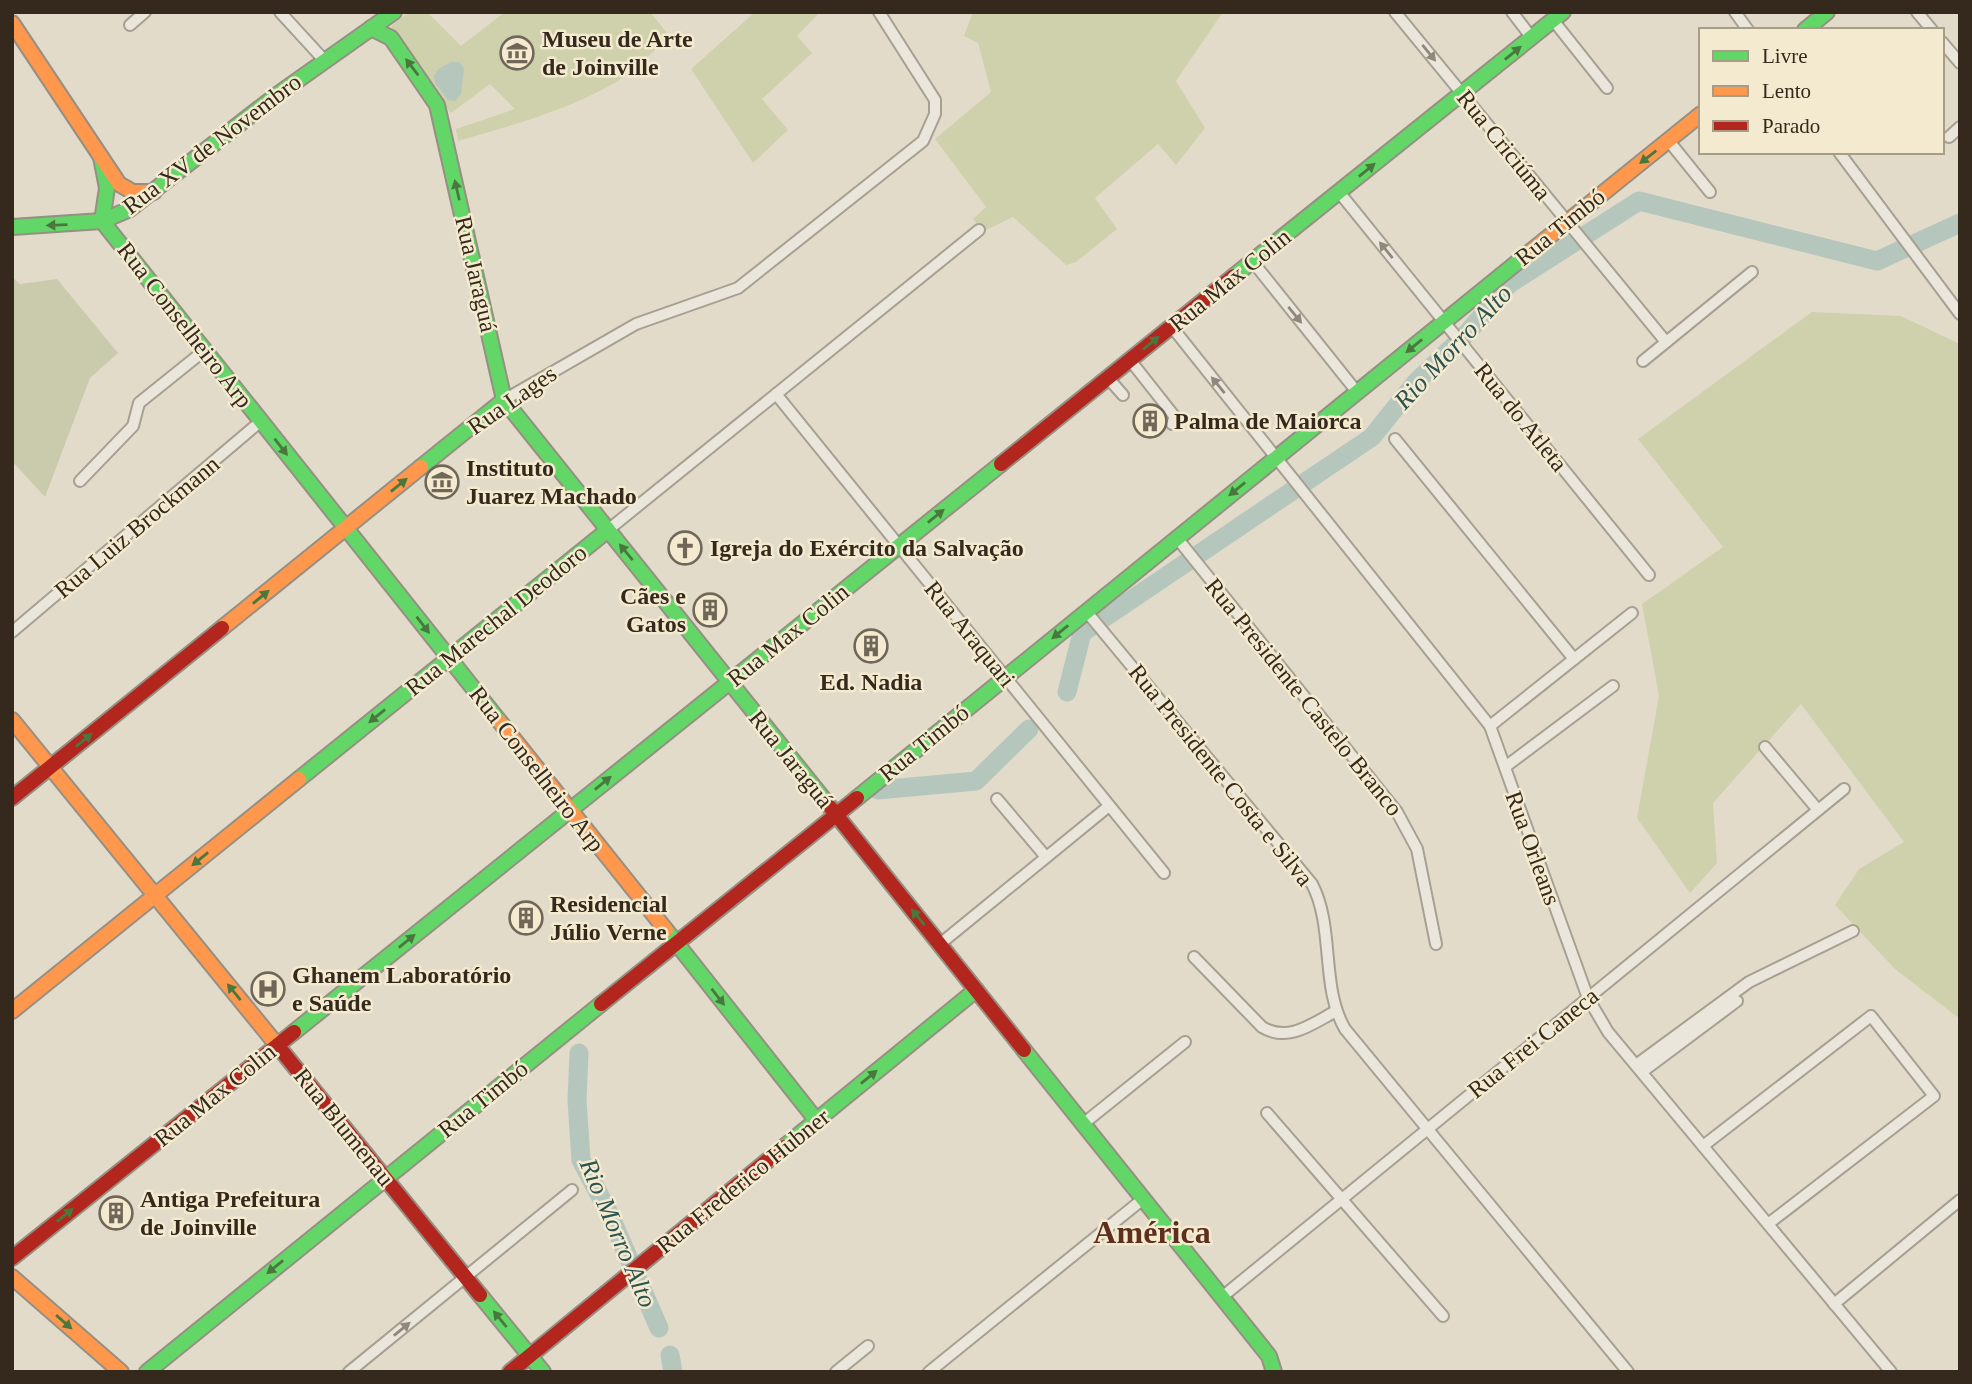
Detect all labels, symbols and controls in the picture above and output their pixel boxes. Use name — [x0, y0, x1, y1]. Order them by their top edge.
place label: Museu de Arte de Joinville — [542, 26, 693, 80]
legend — [1699, 28, 1944, 154]
museum icon: Museu de Arte de Joinville — [498, 34, 536, 72]
one-way arrow — [1421, 44, 1436, 61]
text: Livre — [1762, 44, 1807, 68]
one-way arrow — [1504, 46, 1521, 61]
one-way arrow — [405, 58, 419, 76]
street label: Rua XV de Novembro — [118, 69, 306, 219]
text: Lento — [1762, 79, 1811, 103]
street label: Rua Criciúma — [1452, 85, 1556, 206]
text: Parado — [1762, 114, 1820, 138]
one-way arrow — [1639, 149, 1657, 164]
one-way arrow — [1358, 163, 1375, 178]
one-way arrow — [451, 179, 462, 201]
street label: Rua Timbó — [1510, 183, 1610, 271]
street label: Rua Jaraguá — [450, 214, 502, 335]
one-way arrow — [46, 220, 68, 231]
street label: Rua Max Colin — [1164, 223, 1296, 337]
street label: Rua Conselheiro Arp — [112, 237, 258, 413]
one-way arrow — [1378, 241, 1393, 259]
water label: Rio Morro Alto — [1388, 279, 1518, 416]
one-way arrow — [1288, 305, 1303, 323]
one-way arrow — [1143, 336, 1160, 351]
one-way arrow — [1405, 339, 1423, 354]
street label: Rua do Atleta — [1469, 358, 1573, 477]
street label: Rua Lages — [463, 360, 561, 440]
one-way arrow — [1211, 377, 1226, 394]
building icon: Palma de Maiorca — [1131, 402, 1169, 440]
place label: Palma de Maiorca — [1174, 408, 1362, 434]
one-way arrow — [274, 437, 289, 455]
street label: Rua Luiz Brockmann — [50, 451, 224, 603]
place label: Instituto Juarez Machado — [466, 455, 637, 509]
museum icon: Instituto Juarez Machado — [423, 463, 461, 501]
one-way arrow — [390, 478, 408, 493]
one-way arrow — [1228, 482, 1246, 497]
one-way arrow — [926, 509, 944, 524]
church icon: Igreja do Exército da Salvação — [666, 529, 704, 567]
place label: Igreja do Exército da Salvação — [710, 535, 1024, 561]
street label: Rua Marechal Deodoro — [400, 539, 592, 701]
one-way arrow — [619, 543, 634, 561]
street label: Rua Presidente Castelo Branco — [1200, 573, 1408, 821]
street label: Rua Araquari — [919, 576, 1021, 692]
street label: Rua Max Colin — [722, 578, 854, 692]
place label: Cães e Gatos — [620, 583, 686, 637]
one-way arrow — [253, 590, 270, 605]
building icon: Cães e Gatos — [691, 591, 729, 629]
one-way arrow — [415, 615, 430, 633]
one-way arrow — [1051, 625, 1069, 640]
building icon: Ed. Nadia — [852, 627, 890, 665]
street label: Rua Presidente Costa e Silva — [1124, 659, 1319, 891]
place label: Ed. Nadia — [820, 669, 922, 695]
street label: Rua Conselheiro Arp — [464, 681, 610, 857]
street label: Rua Timbó — [874, 699, 974, 787]
street label: Rua Jaraguá — [744, 705, 838, 813]
one-way arrow — [368, 708, 385, 723]
one-way arrow — [76, 733, 93, 748]
one-way arrow — [594, 776, 612, 791]
street label: Rua Orleans — [1500, 788, 1566, 908]
one-way arrow — [191, 851, 208, 866]
place label: Residencial Júlio Verne — [550, 891, 668, 945]
building icon: Residencial Júlio Verne — [507, 899, 545, 937]
one-way arrow — [911, 909, 926, 926]
one-way arrow — [398, 934, 415, 949]
place label: Ghanem Laboratório e Saúde — [292, 962, 511, 1016]
hospital icon: Ghanem Laboratório e Saúde — [249, 970, 287, 1008]
street label: Rua Frei Caneca — [1463, 982, 1604, 1103]
one-way arrow — [227, 984, 242, 1001]
one-way arrow — [710, 988, 725, 1005]
street label: Rua Max Colin — [149, 1038, 281, 1152]
street label: Rua Timbó — [433, 1055, 533, 1143]
street label: Rua Blumenau — [289, 1063, 399, 1191]
one-way arrow — [861, 1070, 878, 1085]
street label: Rua Frederico Hubner — [651, 1103, 835, 1259]
water label: Rio Morro Alto — [573, 1153, 662, 1312]
place label: Antiga Prefeitura de Joinville — [140, 1186, 320, 1240]
building icon: Antiga Prefeitura de Joinville — [97, 1194, 135, 1232]
one-way arrow — [56, 1208, 74, 1223]
district label: América — [1093, 1214, 1211, 1250]
one-way arrow — [267, 1260, 285, 1275]
one-way arrow — [493, 1310, 508, 1327]
one-way arrow — [55, 1314, 72, 1329]
one-way arrow — [392, 1321, 410, 1336]

